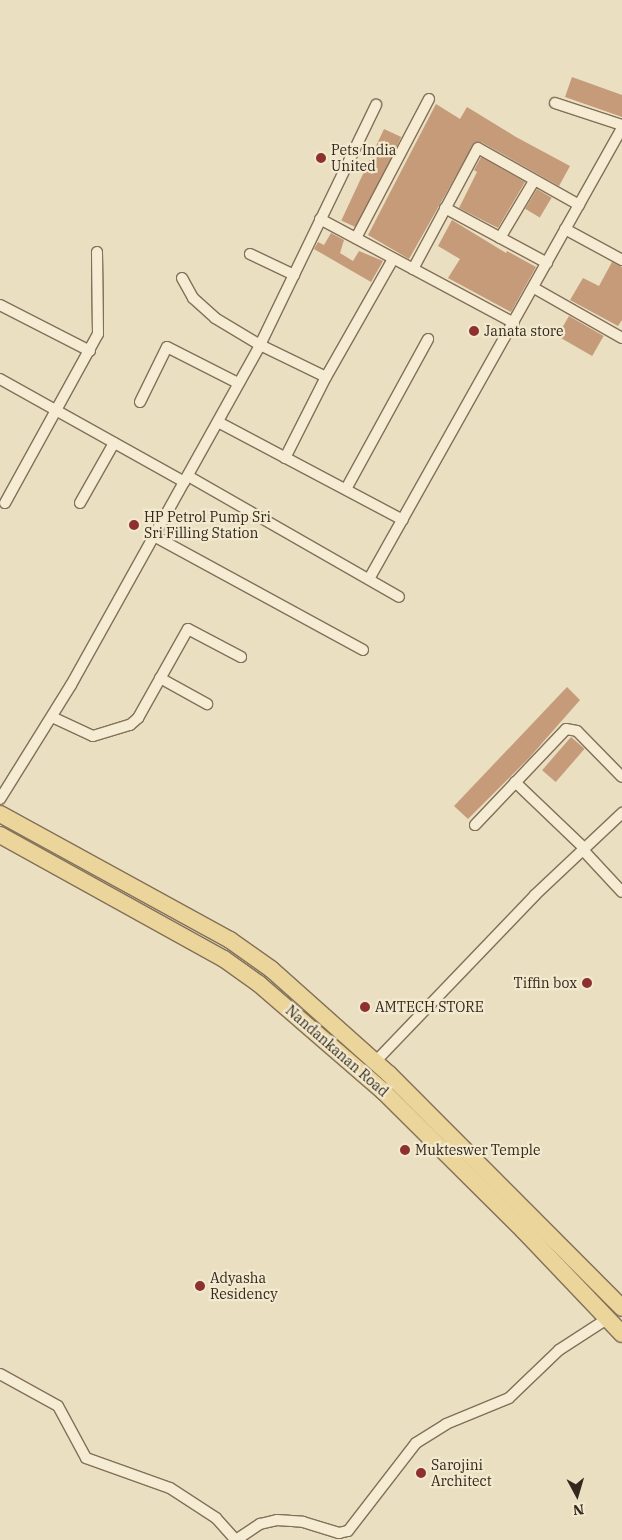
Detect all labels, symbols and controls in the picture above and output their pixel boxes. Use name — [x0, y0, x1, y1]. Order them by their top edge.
place label: Pets India United — [331, 142, 396, 174]
marker: Pets India United — [315, 152, 327, 164]
place label: Janata store — [484, 323, 564, 339]
marker: Janata store — [468, 325, 480, 337]
place label: HP Petrol Pump Sri Sri Filling Station — [144, 509, 271, 542]
marker: HP Petrol Pump Sri Sri Filling Station — [128, 519, 140, 531]
place label: Tiffin box — [514, 975, 577, 991]
marker: Tiffin box — [581, 977, 593, 989]
place label: AMTECH STORE — [375, 999, 484, 1015]
marker: AMTECH STORE — [359, 1001, 371, 1013]
street label: Nandankanan Road — [282, 1002, 392, 1100]
place label: Mukteswer Temple — [415, 1142, 540, 1158]
marker: Mukteswer Temple — [399, 1144, 411, 1156]
place label: Adyasha Residency — [210, 1270, 278, 1302]
marker: Adyasha Residency — [194, 1280, 206, 1292]
place label: Sarojini Architect — [431, 1457, 492, 1490]
marker: Sarojini Architect — [415, 1467, 427, 1479]
north arrow — [552, 1470, 602, 1520]
text: N — [572, 1500, 585, 1519]

